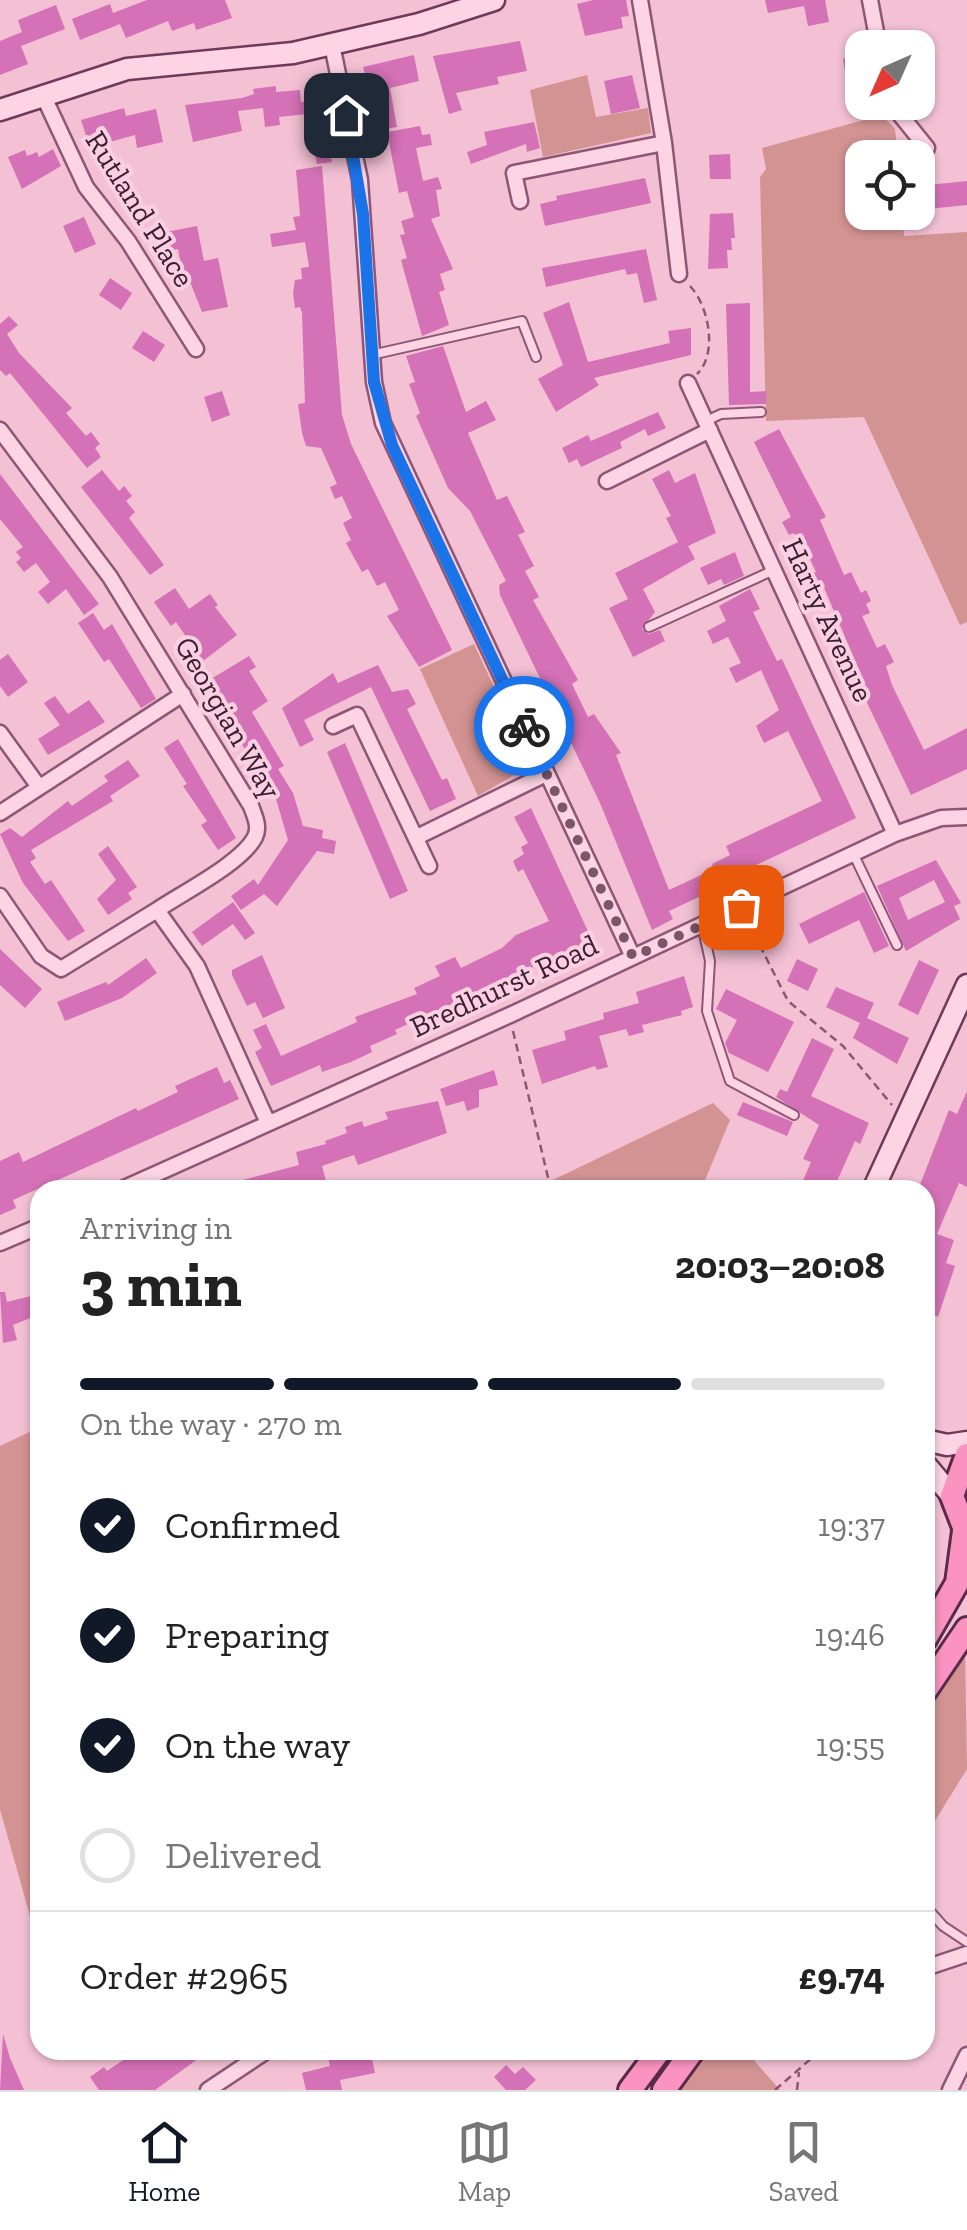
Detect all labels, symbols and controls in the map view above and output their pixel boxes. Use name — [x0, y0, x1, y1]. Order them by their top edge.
north arrow — [845, 30, 935, 120]
map controls — [845, 30, 935, 230]
pin — [304, 73, 389, 158]
icon: home — [319, 88, 374, 143]
street label: Rutland Place — [78, 124, 202, 294]
button: locate — [845, 140, 935, 230]
street label: Harty Avenue — [774, 533, 882, 707]
street label: Georgian Way — [167, 631, 289, 806]
courier — [474, 676, 574, 776]
icon: bike — [497, 699, 552, 754]
pin — [699, 865, 784, 950]
icon: bag — [714, 880, 769, 935]
street label: Bredhurst Road — [404, 927, 604, 1045]
text: Arriving in — [80, 1209, 232, 1247]
text: 20:03–20:08 — [675, 1242, 885, 1288]
text: 3 min — [80, 1245, 242, 1323]
text: On the way · 270 m — [80, 1405, 342, 1443]
icon: check — [80, 1498, 135, 1553]
text: Confirmed — [165, 1502, 340, 1548]
text: 19:37 — [818, 1506, 885, 1544]
icon: check — [80, 1608, 135, 1663]
text: Preparing — [165, 1612, 329, 1658]
text: 19:46 — [814, 1616, 885, 1654]
icon: check — [80, 1718, 135, 1773]
text: On the way — [165, 1722, 350, 1768]
text: 19:55 — [816, 1726, 885, 1764]
text: Delivered — [165, 1832, 321, 1878]
text: Order #2965 — [80, 1953, 288, 1999]
text: £9.74 — [798, 1953, 885, 1999]
tab: Home — [128, 2115, 200, 2208]
tab: Map — [457, 2115, 512, 2208]
tab: Saved — [769, 2115, 839, 2208]

